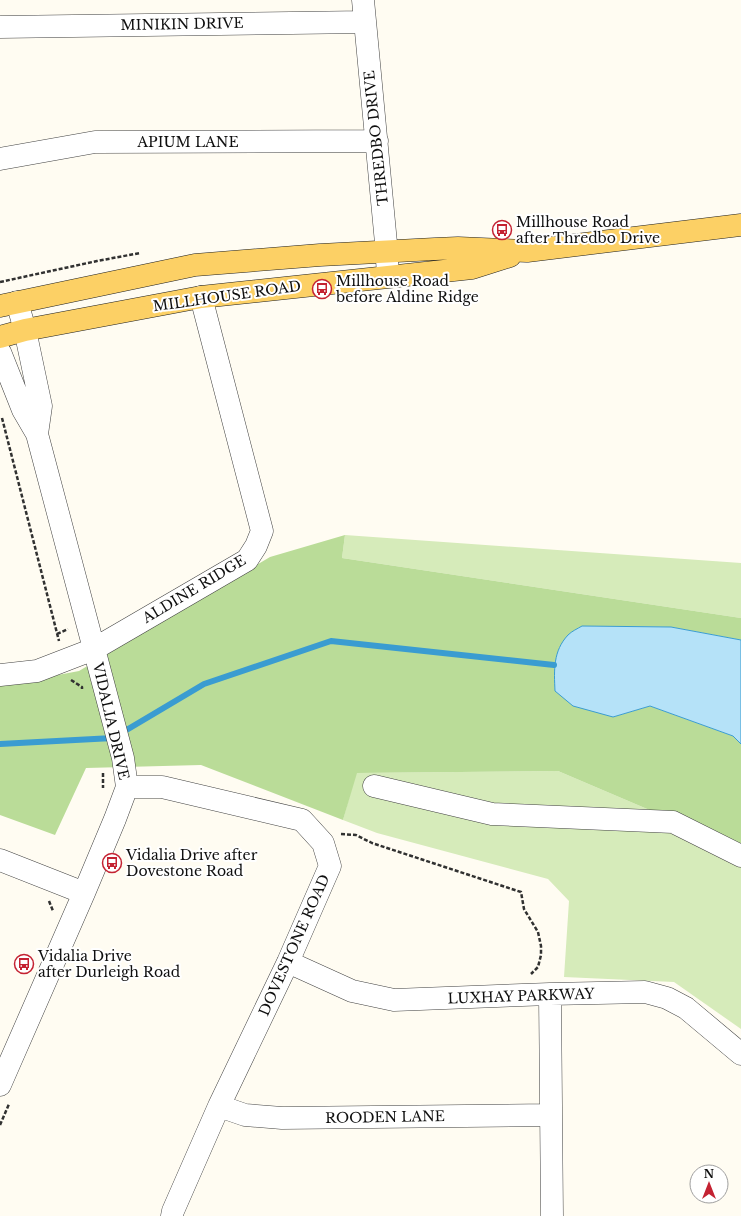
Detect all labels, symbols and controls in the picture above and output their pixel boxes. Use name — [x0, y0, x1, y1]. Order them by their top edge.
street label: MINIKIN DRIVE — [120, 14, 244, 34]
street label: THREDBO DRIVE — [360, 70, 392, 206]
street label: APIUM LANE — [136, 133, 239, 151]
place label: Millhouse Road after Thredbo Drive — [516, 213, 660, 247]
bus stop icon: Millhouse Road after Thredbo Drive — [491, 219, 513, 241]
place label: Millhouse Road before Aldine Ridge — [335, 272, 479, 306]
street label: MILLHOUSE ROAD — [152, 277, 302, 315]
bus stop icon: Millhouse Road before Aldine Ridge — [311, 278, 333, 300]
street label: ALDINE RIDGE — [138, 551, 249, 627]
street label: VIDALIA DRIVE — [89, 660, 133, 781]
place label: Vidalia Drive after Dovestone Road — [125, 846, 258, 880]
bus stop icon: Vidalia Drive after Dovestone Road — [101, 852, 123, 874]
street label: DOVESTONE ROAD — [255, 871, 333, 1019]
place label: Vidalia Drive after Durleigh Road — [37, 947, 181, 981]
bus stop icon: Vidalia Drive after Durleigh Road — [13, 953, 35, 975]
street label: LUXHAY PARKWAY — [447, 984, 596, 1008]
street label: ROODEN LANE — [325, 1107, 445, 1127]
north arrow — [689, 1164, 729, 1204]
text: N — [704, 1167, 715, 1181]

